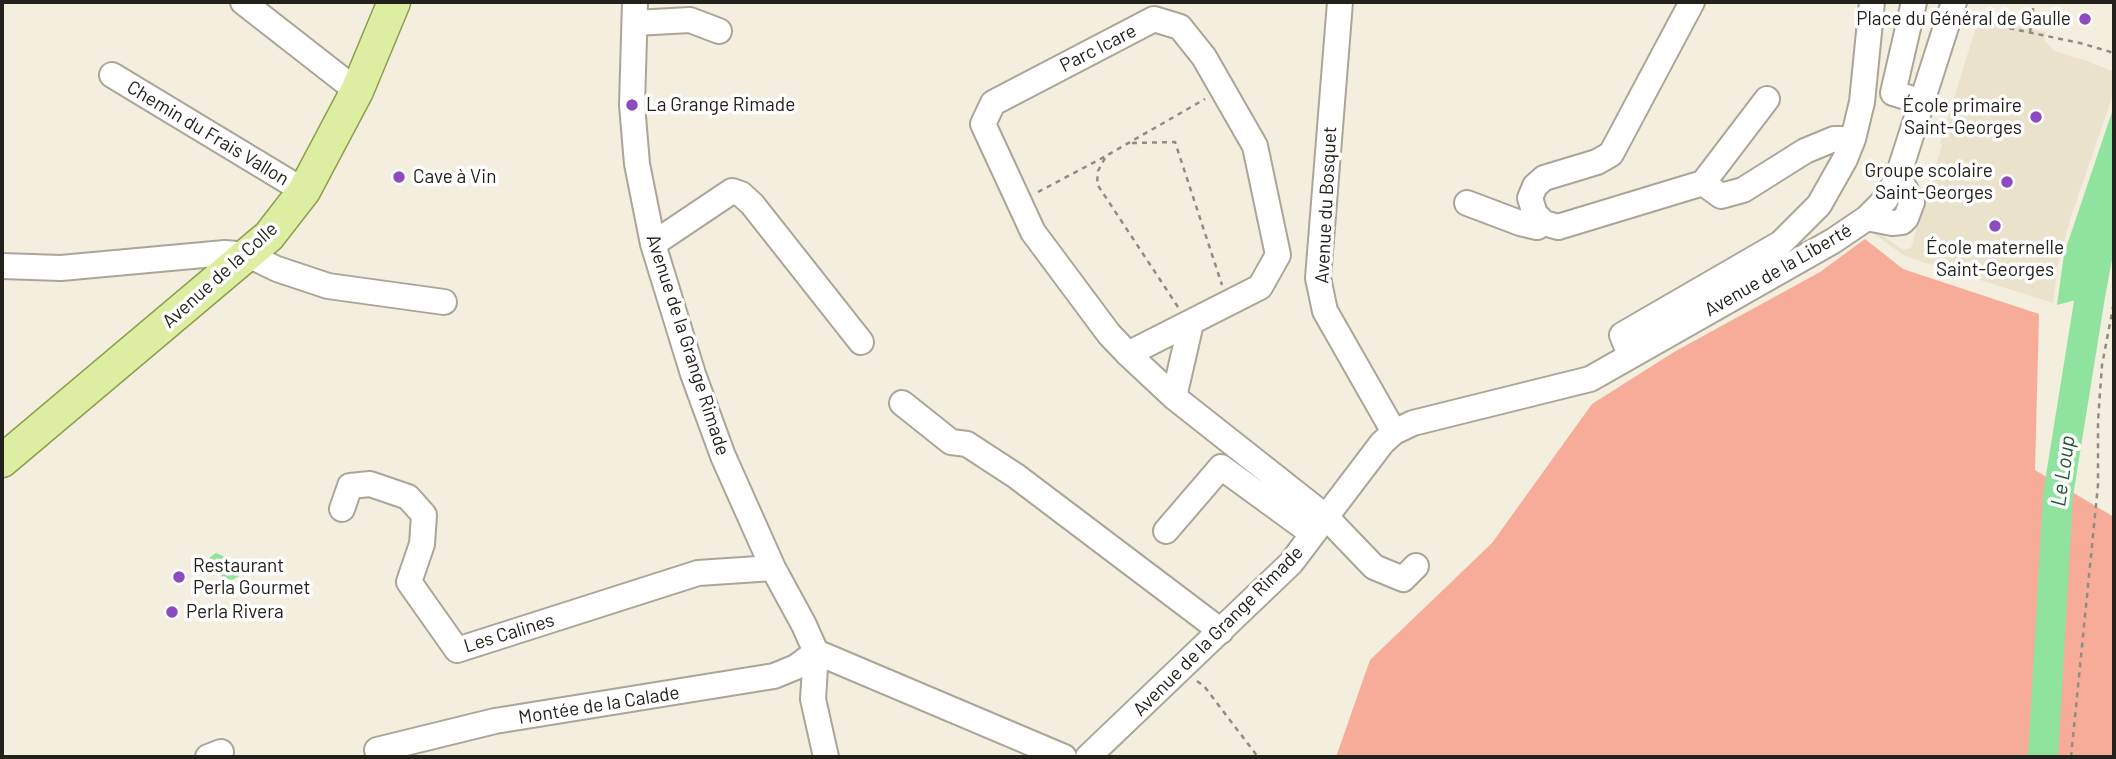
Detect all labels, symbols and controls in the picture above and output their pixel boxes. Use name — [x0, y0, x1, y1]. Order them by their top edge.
place label: Place du Général de Gaulle — [1856, 8, 2071, 30]
marker: Place du Général de Gaulle — [2077, 11, 2093, 27]
street label: Parc Icare — [1056, 19, 1140, 77]
street label: Chemin du Frais Vallon — [123, 76, 293, 190]
place label: La Grange Rimade — [646, 94, 795, 116]
place label: École primaire Saint-Georges — [1903, 95, 2022, 139]
marker: La Grange Rimade — [624, 97, 640, 113]
marker: École primaire Saint-Georges — [2028, 109, 2044, 125]
street label: Avenue du Bosquet — [1310, 126, 1342, 284]
place label: Groupe scolaire Saint-Georges — [1865, 160, 1993, 204]
place label: Cave à Vin — [413, 166, 496, 188]
marker: Cave à Vin — [391, 169, 407, 185]
marker: Groupe scolaire Saint-Georges — [1999, 174, 2015, 190]
street label: Avenue de la Colle — [158, 217, 282, 333]
marker: École maternelle Saint-Georges — [1987, 218, 2003, 234]
street label: Avenue de la Liberté — [1700, 219, 1856, 321]
street label: Avenue de la Grange Rimade — [641, 231, 735, 459]
place label: École maternelle Saint-Georges — [1926, 237, 2064, 281]
water label: Le Loup — [2046, 434, 2080, 508]
street label: Avenue de la Grange Rimade — [1128, 541, 1308, 721]
place label: Restaurant Perla Gourmet — [193, 555, 310, 599]
marker: Restaurant Perla Gourmet — [171, 569, 187, 585]
place label: Perla Rivera — [186, 601, 284, 623]
marker: Perla Rivera — [164, 604, 180, 620]
street label: Les Calines — [461, 608, 557, 658]
street label: Montée de la Calade — [517, 681, 681, 729]

